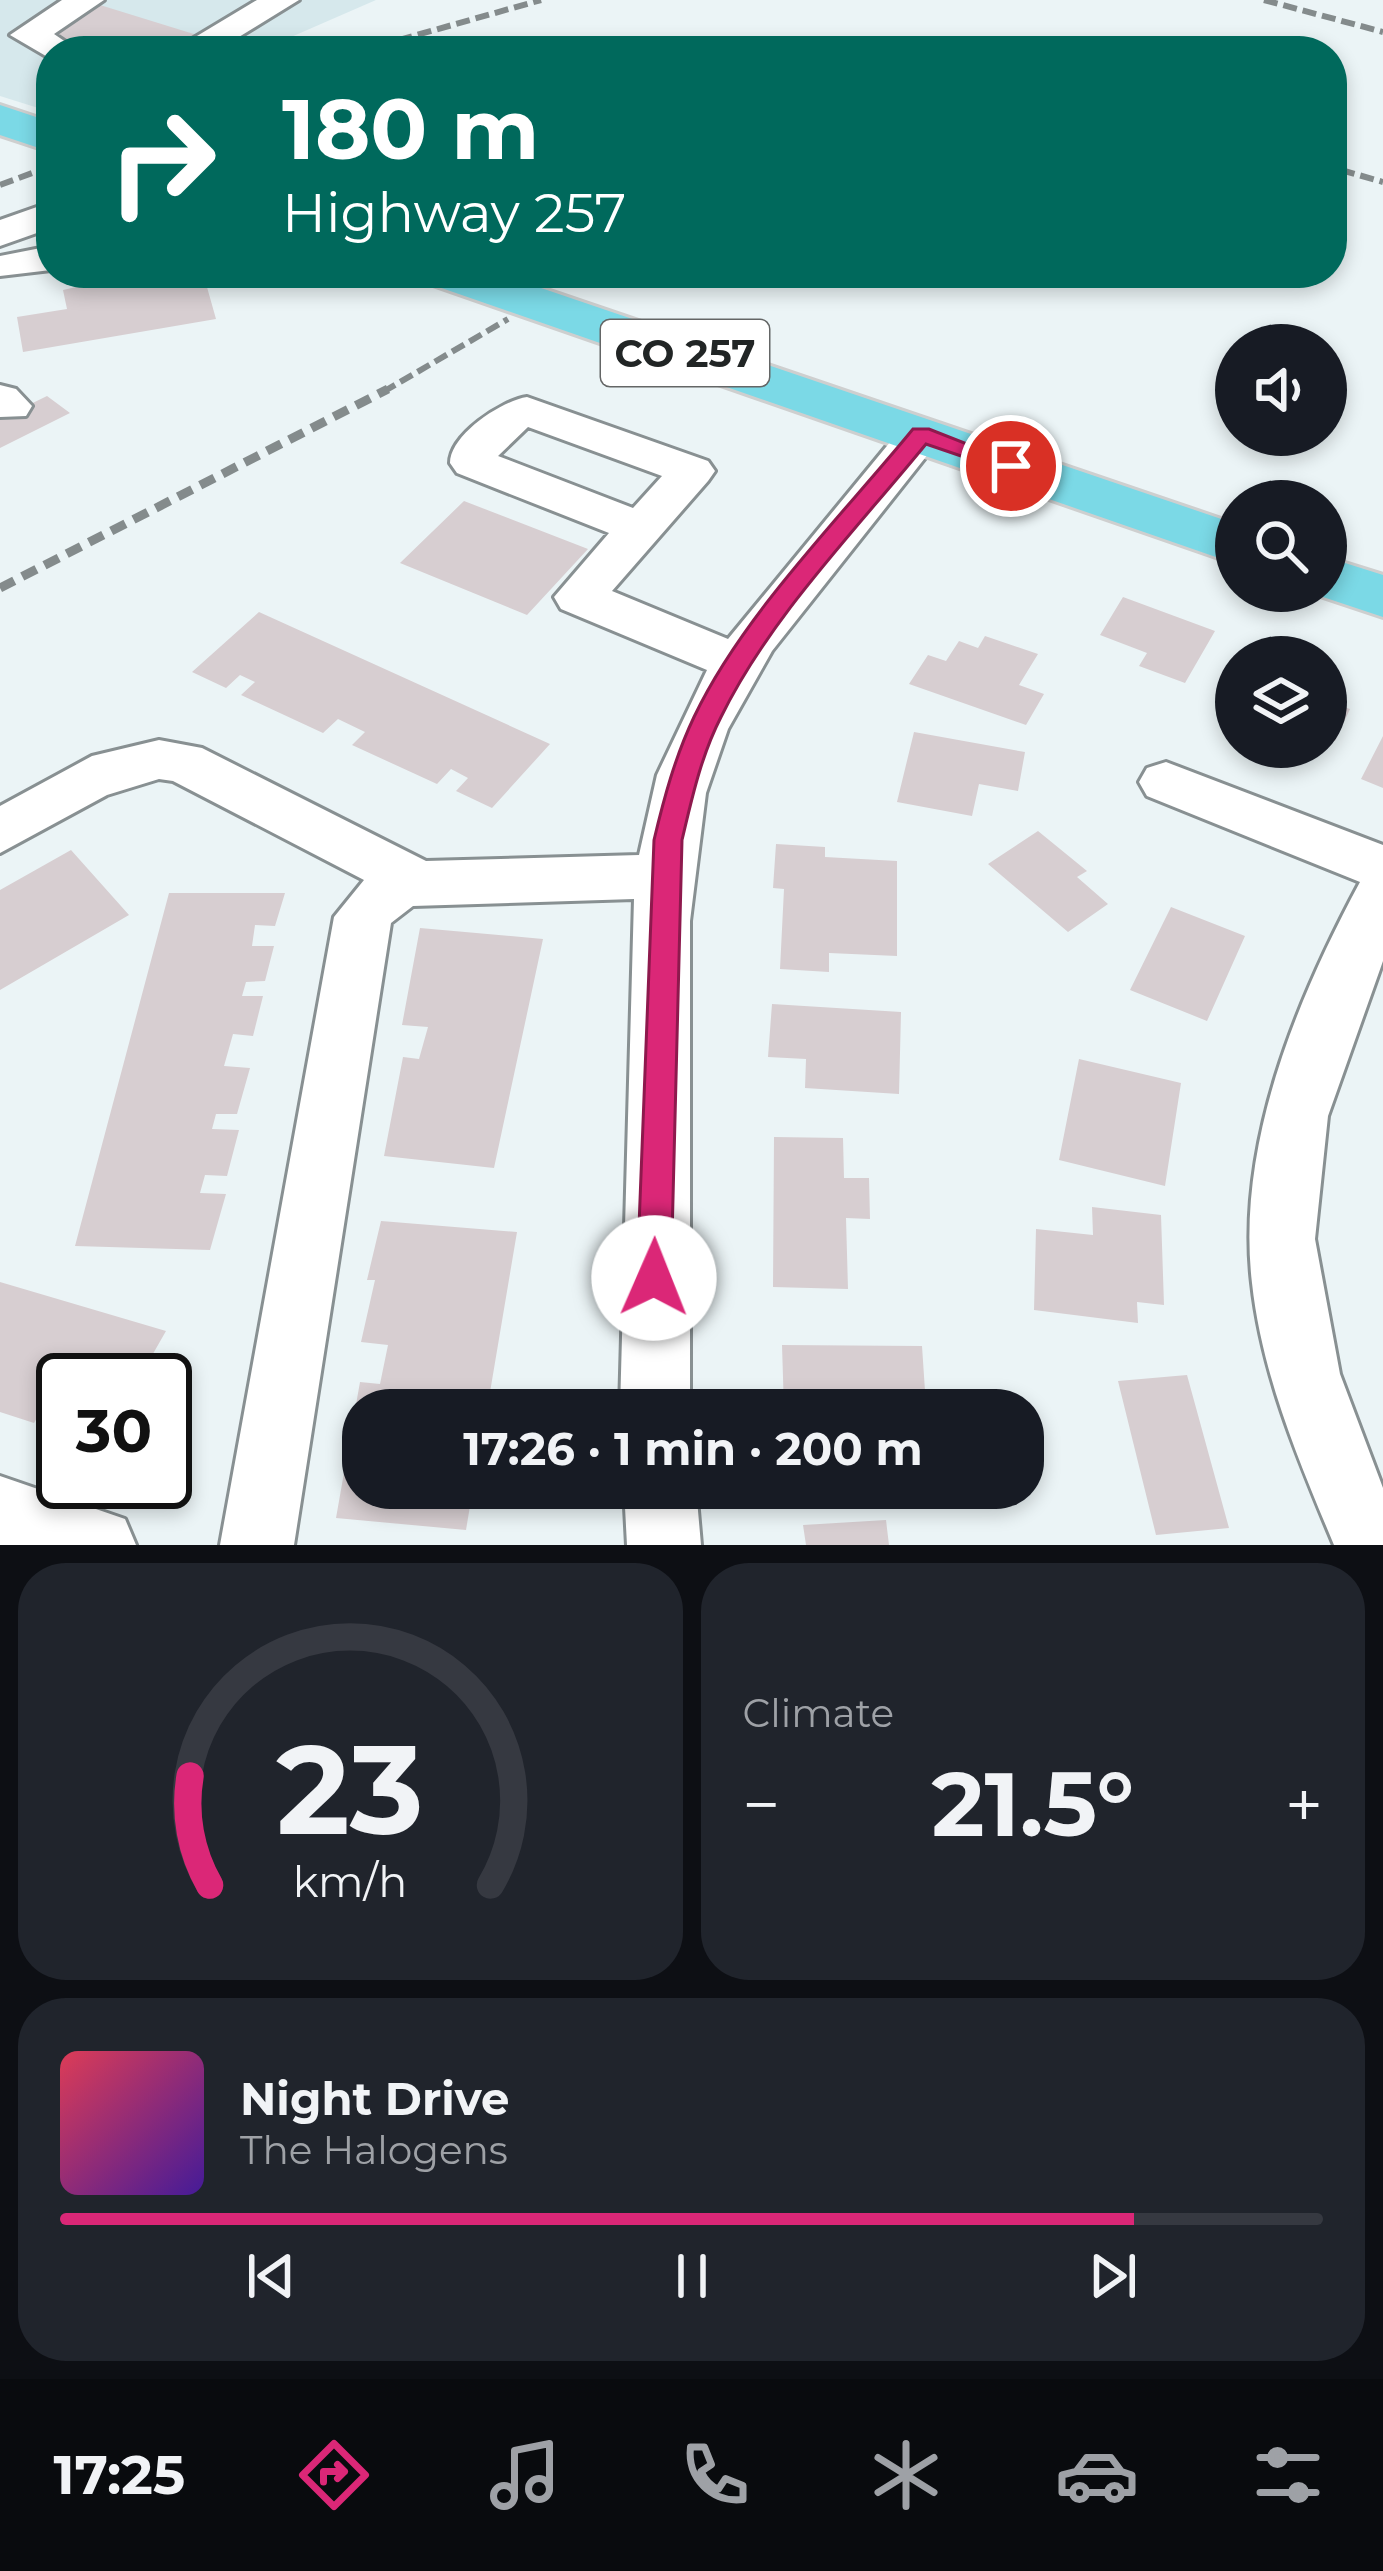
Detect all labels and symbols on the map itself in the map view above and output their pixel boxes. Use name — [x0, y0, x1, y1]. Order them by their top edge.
road number: CO 257 — [601, 320, 769, 386]
pin — [960, 415, 1062, 517]
position arrow — [591, 1215, 717, 1341]
speed limit sign: 30 — [36, 1353, 192, 1509]

